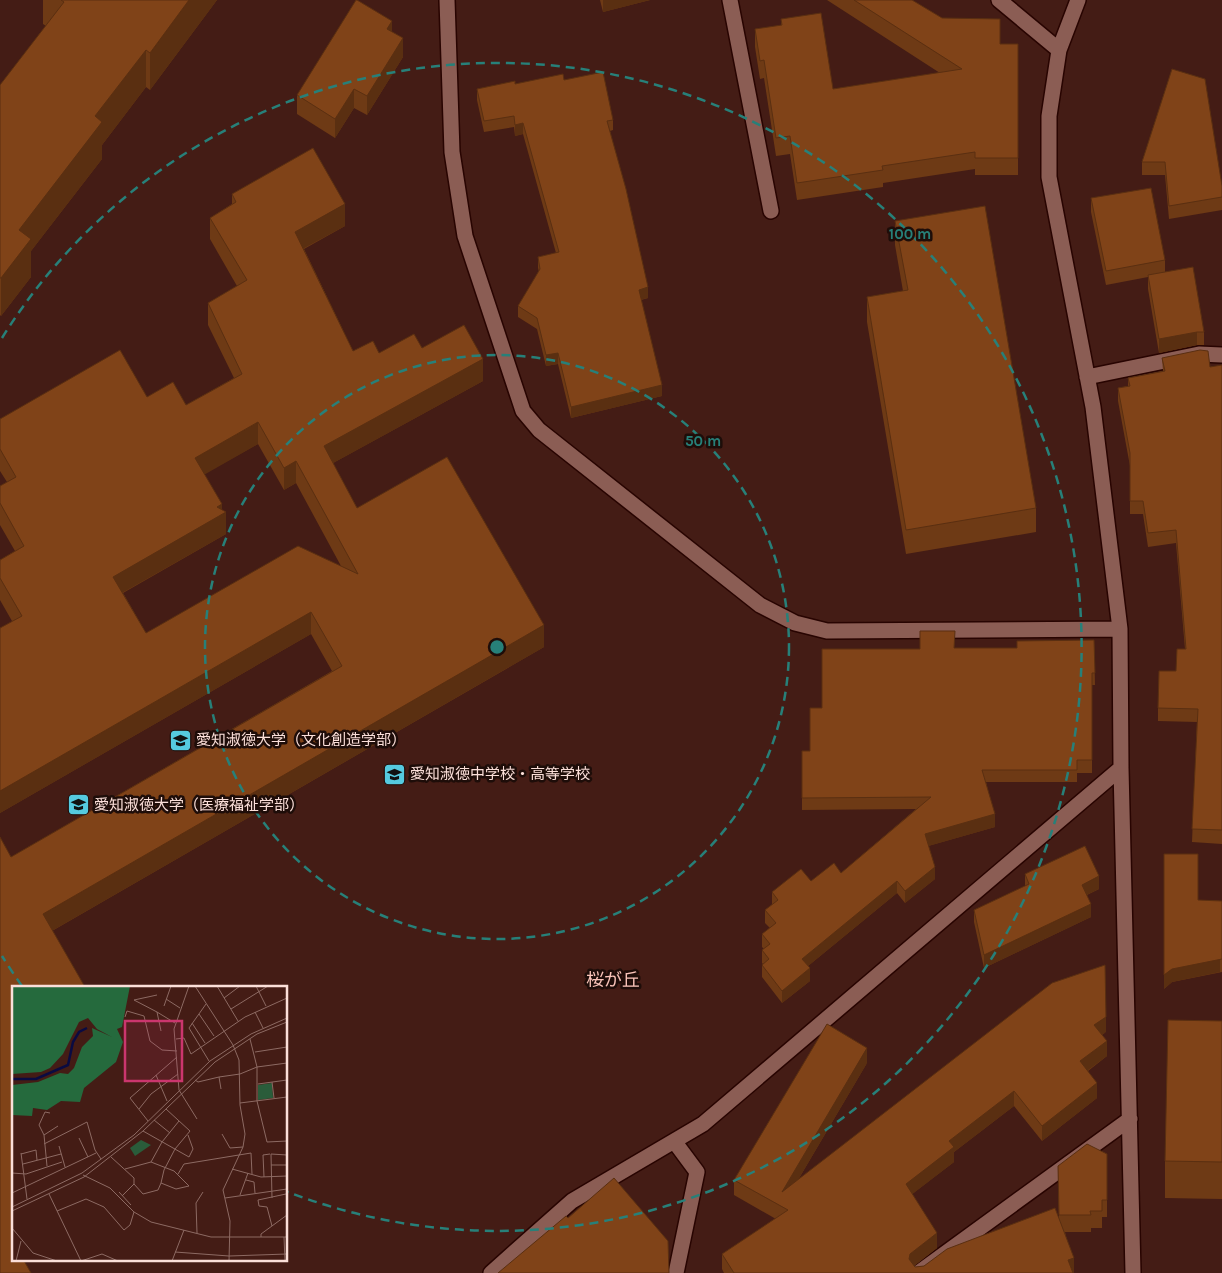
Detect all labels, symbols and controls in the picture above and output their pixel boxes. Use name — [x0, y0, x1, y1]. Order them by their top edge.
text: 100 m — [889, 225, 931, 243]
text: 50 m — [685, 432, 721, 450]
centre of rings — [488, 638, 506, 656]
school or university icon: 愛知淑徳大学（文化創造学部） — [168, 728, 192, 752]
place label: 愛知淑徳大学（文化創造学部） — [196, 731, 406, 749]
school or university icon: 愛知淑徳中学校・高等学校 — [382, 762, 406, 786]
place label: 愛知淑徳中学校・高等学校 — [410, 765, 590, 783]
school or university icon: 愛知淑徳大学（医療福祉学部） — [66, 793, 90, 817]
place label: 愛知淑徳大学（医療福祉学部） — [94, 796, 304, 814]
district label: 桜が丘 — [586, 969, 640, 991]
inset map — [12, 986, 288, 1260]

